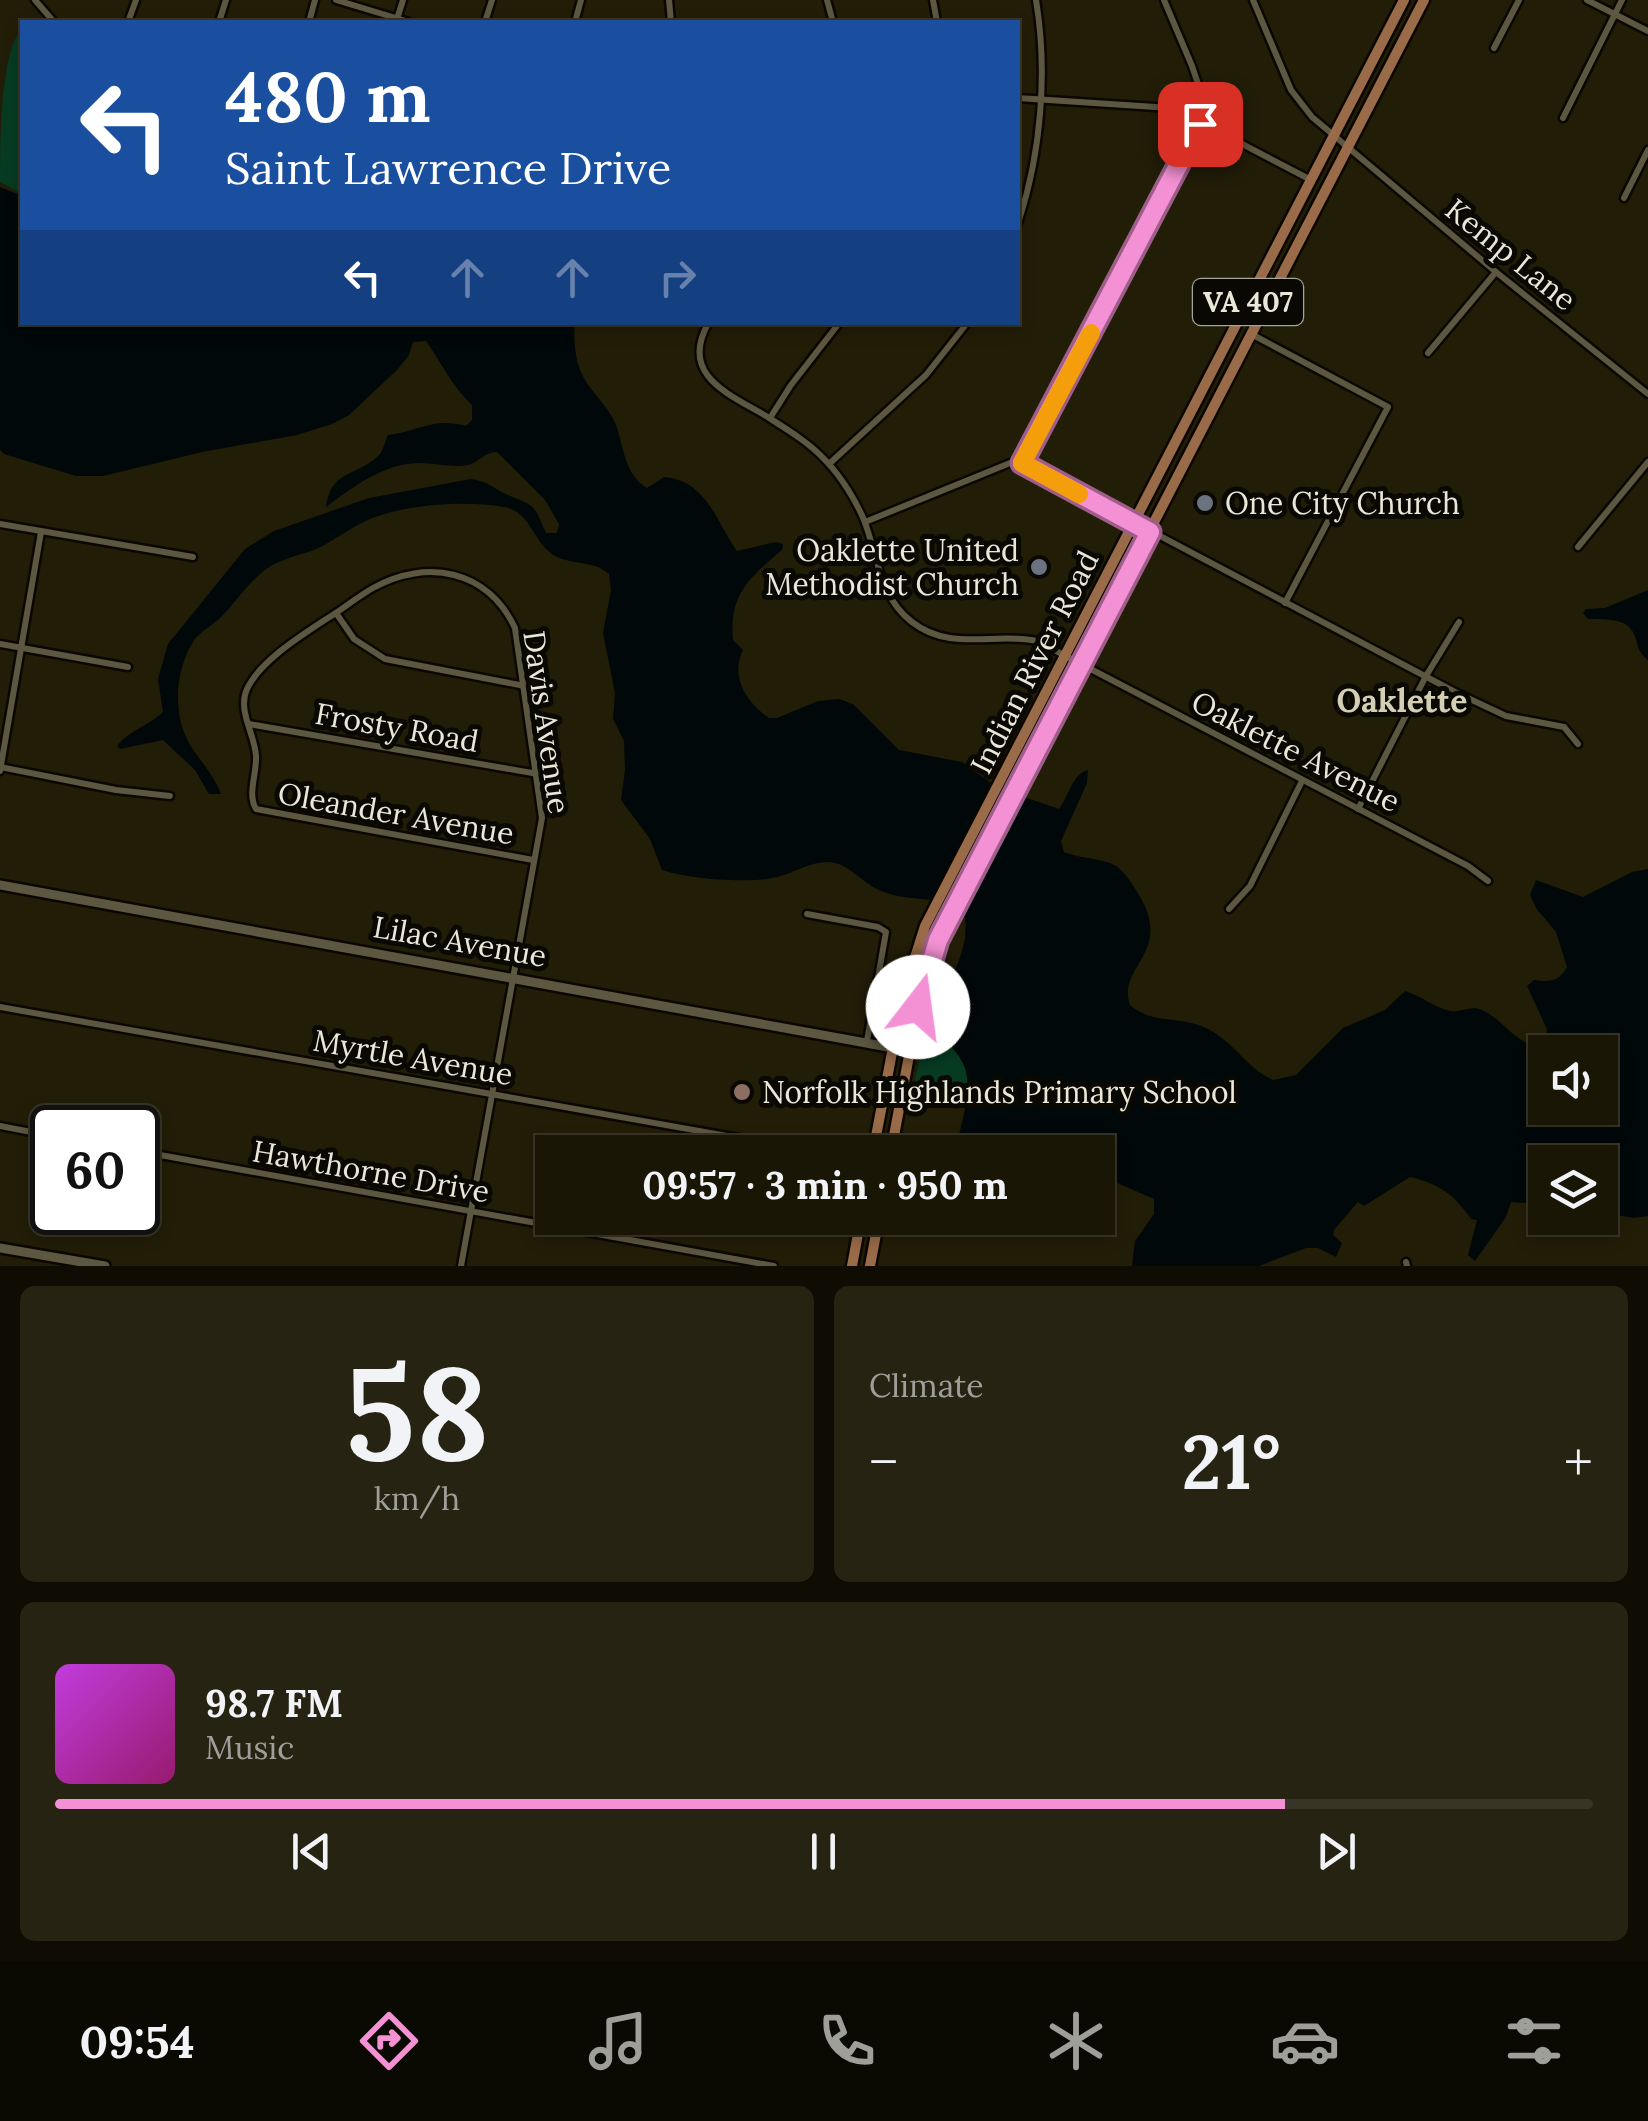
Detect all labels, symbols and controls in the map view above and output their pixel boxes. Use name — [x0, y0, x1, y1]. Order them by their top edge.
text: 480 m — [225, 52, 431, 141]
icon: left — [60, 60, 190, 190]
pin — [1158, 82, 1243, 167]
icon: arrive — [1173, 97, 1228, 152]
text: Saint Lawrence Drive — [225, 139, 672, 196]
street label: Kemp Lane — [1438, 190, 1584, 318]
icon: left — [335, 250, 390, 305]
icon: ahead — [440, 250, 495, 305]
icon: ahead — [545, 250, 600, 305]
icon: right — [650, 250, 705, 305]
road number: VA 407 — [1193, 279, 1303, 325]
place label: One City Church — [1225, 484, 1460, 523]
marker: One City Church — [1194, 492, 1216, 514]
place label: Oaklette United Methodist Church — [765, 531, 1019, 603]
street label: Indian River Road — [961, 544, 1107, 780]
marker: Oaklette United Methodist Church — [1028, 556, 1050, 578]
street label: Davis Avenue — [515, 628, 579, 816]
district label: Oaklette — [1336, 680, 1468, 721]
street label: Oaklette Avenue — [1185, 682, 1407, 820]
street label: Frosty Road — [312, 694, 482, 761]
street label: Oleander Avenue — [275, 774, 517, 852]
street label: Lilac Avenue — [370, 907, 550, 975]
position arrow — [866, 955, 970, 1059]
street label: Myrtle Avenue — [310, 1021, 516, 1094]
map controls — [1528, 1035, 1618, 1235]
button: sound — [1528, 1035, 1618, 1125]
place label: Norfolk Highlands Primary School — [762, 1073, 1237, 1112]
marker: Norfolk Highlands Primary School — [731, 1081, 753, 1103]
speed limit sign: 60 — [30, 1105, 160, 1235]
street label: Hawthorne Drive — [250, 1131, 492, 1211]
button: layers — [1528, 1145, 1618, 1235]
text: 09:57 · 3 min · 950 m — [642, 1161, 1008, 1209]
text: 58 — [345, 1329, 489, 1496]
text: Climate — [869, 1365, 984, 1406]
text: 21° — [1181, 1414, 1281, 1510]
text: − — [869, 1427, 898, 1497]
text: + — [1564, 1427, 1593, 1497]
text: km/h — [374, 1478, 460, 1519]
text: 98.7 FM — [205, 1679, 343, 1727]
text: Music — [205, 1727, 294, 1768]
icon: previous — [284, 1824, 339, 1879]
icon: pause — [796, 1824, 851, 1879]
icon: next — [1309, 1824, 1364, 1879]
icon: directions — [354, 2006, 424, 2076]
icon: music — [583, 2006, 653, 2076]
icon: phone — [812, 2006, 882, 2076]
icon: climate — [1041, 2006, 1111, 2076]
icon: car — [1270, 2006, 1340, 2076]
icon: filters — [1499, 2006, 1569, 2076]
text: 09:54 — [79, 2013, 195, 2070]

